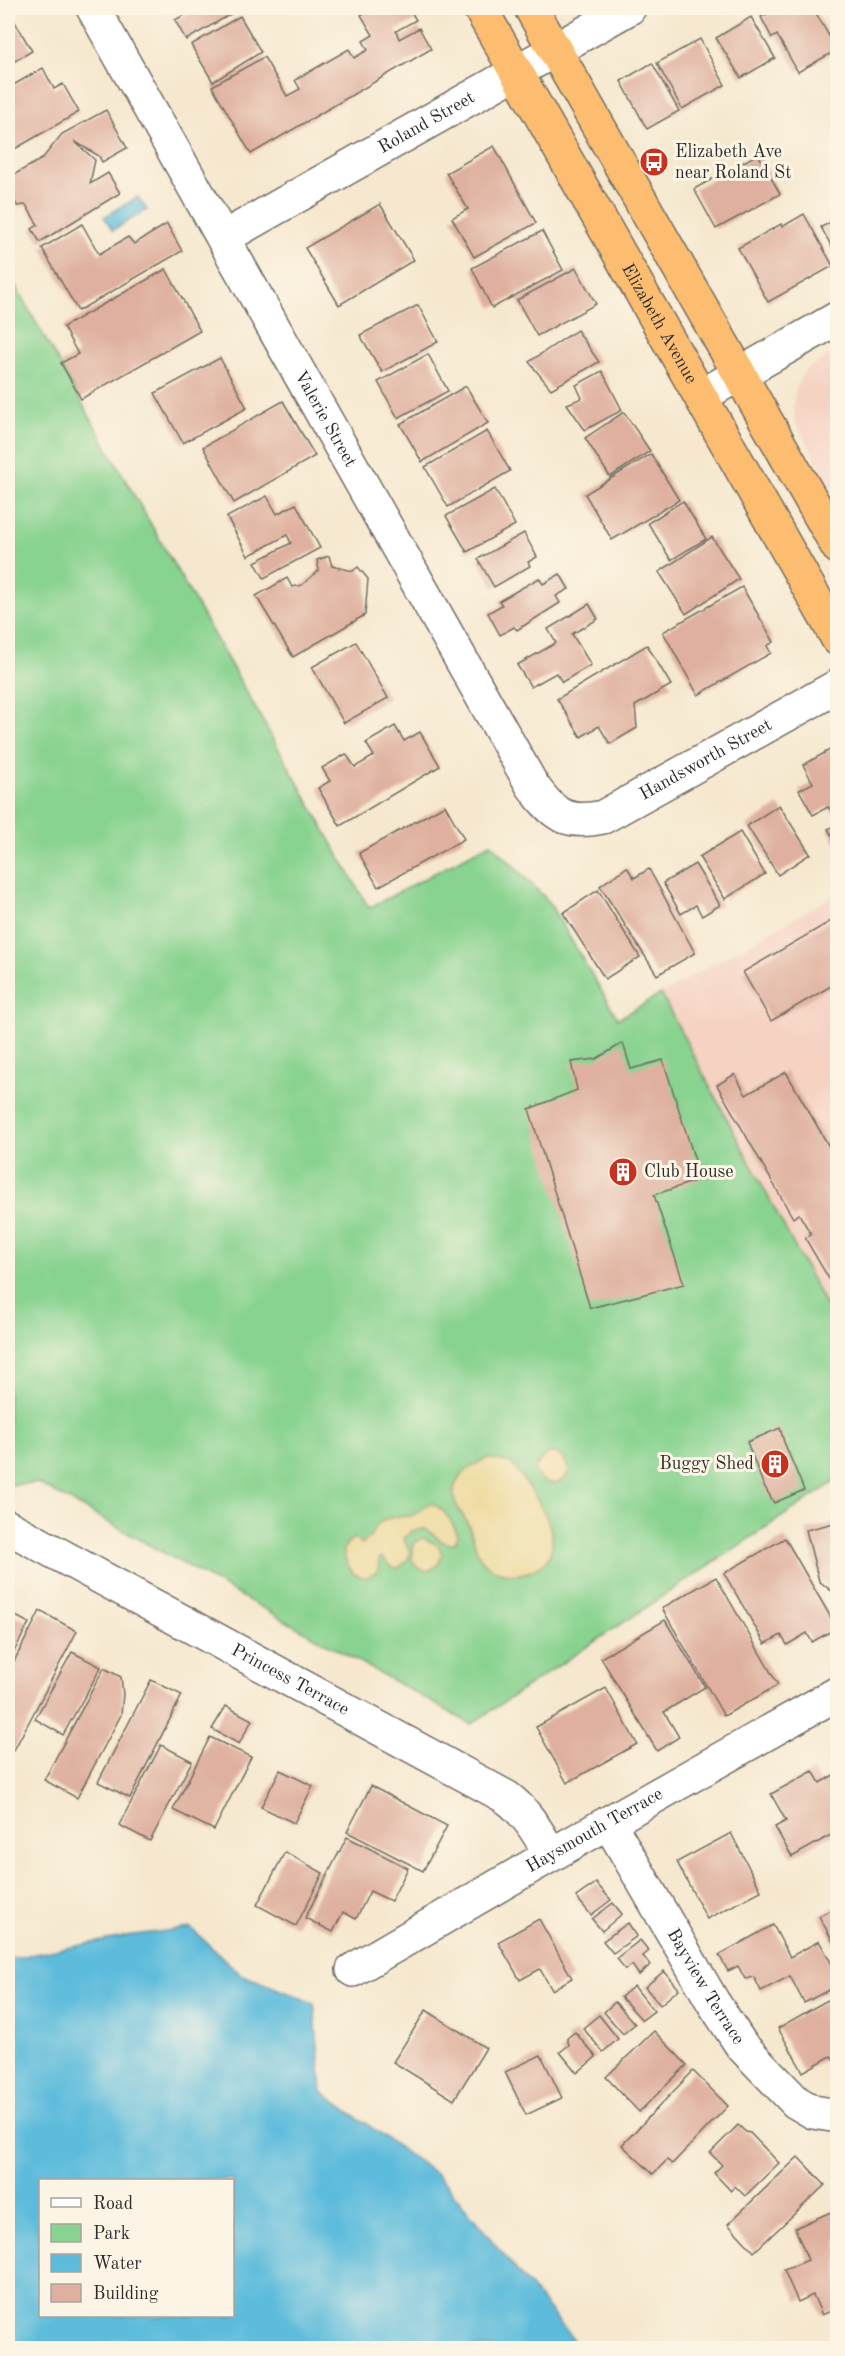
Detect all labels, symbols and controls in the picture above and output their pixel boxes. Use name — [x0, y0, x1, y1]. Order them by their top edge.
street label: Roland Street — [375, 88, 478, 157]
place label: Elizabeth Ave near Roland St — [675, 143, 792, 182]
bus stop icon: Elizabeth Ave near Roland St — [638, 146, 670, 178]
street label: Elizabeth Avenue — [618, 261, 700, 387]
street label: Valerie Street — [291, 368, 360, 470]
street label: Handsworth Street — [637, 716, 775, 804]
building icon: Club House — [607, 1156, 639, 1188]
place label: Club House — [644, 1163, 734, 1181]
building icon: Buggy Shed — [759, 1448, 791, 1480]
place label: Buggy Shed — [659, 1455, 754, 1473]
street label: Princess Terrace — [228, 1641, 352, 1719]
street label: Haysmouth Terrace — [523, 1785, 666, 1876]
street label: Bayview Terrace — [664, 1926, 747, 2048]
legend — [39, 2179, 234, 2317]
text: Road — [93, 2195, 133, 2213]
text: Park — [93, 2225, 130, 2243]
text: Water — [93, 2255, 142, 2273]
text: Building — [93, 2285, 159, 2303]

